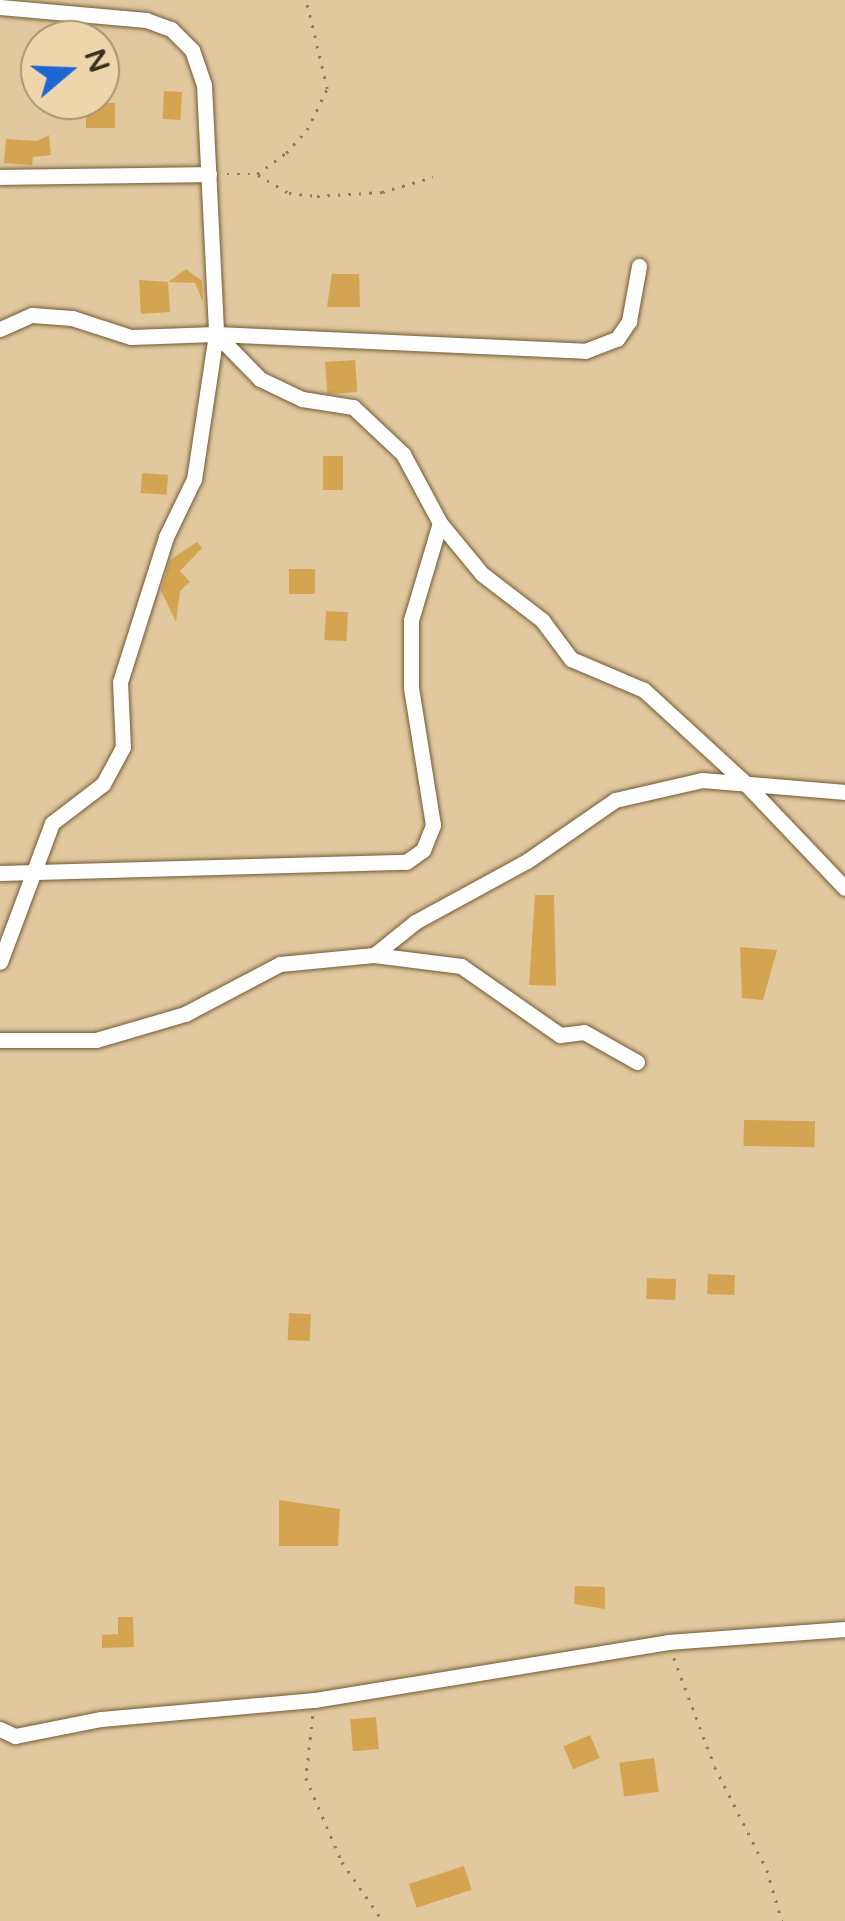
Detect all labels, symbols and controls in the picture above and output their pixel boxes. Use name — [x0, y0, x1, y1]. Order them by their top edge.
north arrow — [20, 20, 120, 120]
text: N — [77, 45, 116, 77]

